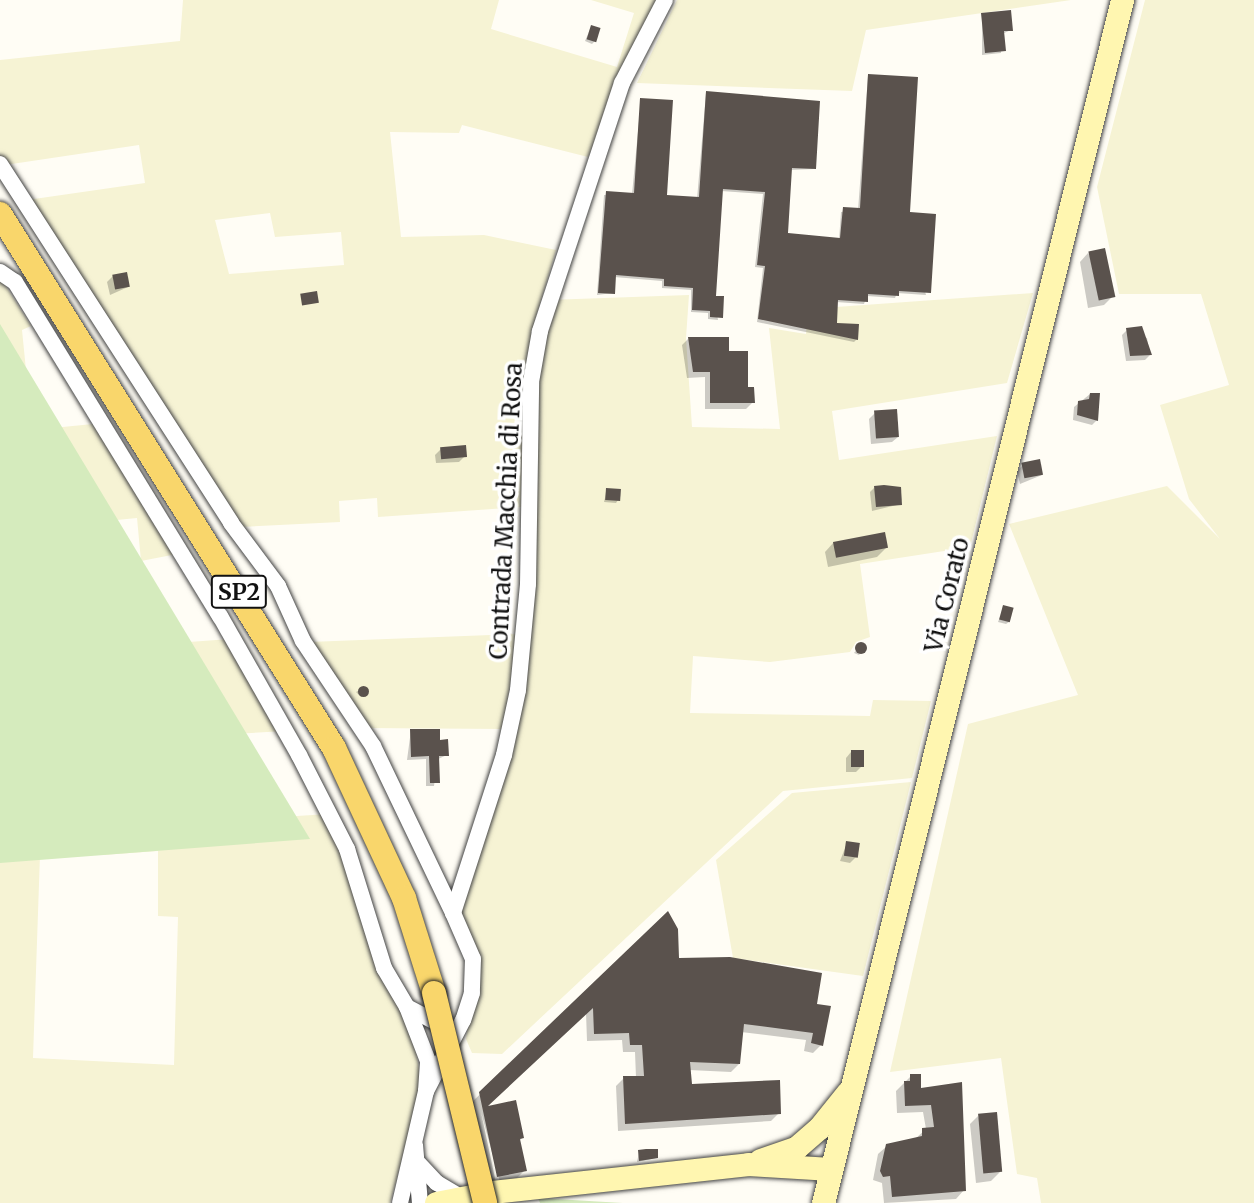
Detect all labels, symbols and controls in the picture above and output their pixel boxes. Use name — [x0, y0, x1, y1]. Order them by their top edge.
street label: Contrada Macchia di Rosa — [484, 362, 528, 660]
street label: Via Corato — [919, 535, 975, 655]
road number: SP2 — [209, 572, 269, 612]

